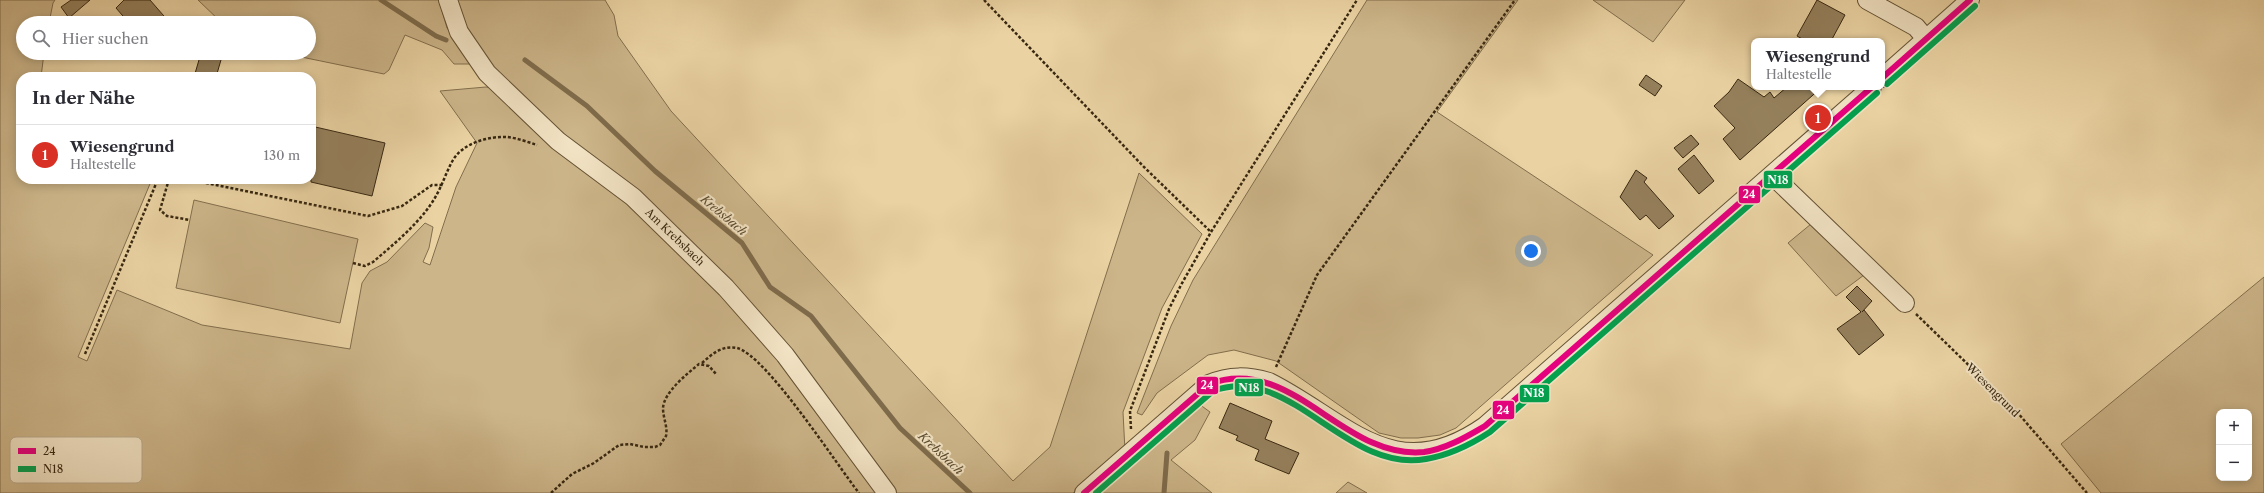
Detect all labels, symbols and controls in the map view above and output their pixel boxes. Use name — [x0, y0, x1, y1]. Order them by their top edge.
search box — [16, 16, 316, 60]
icon: search — [30, 27, 52, 49]
text: Hier suchen — [62, 29, 149, 48]
popup — [1751, 38, 1885, 90]
text: Wiesengrund — [1766, 47, 1870, 66]
text: Haltestelle — [1766, 66, 1832, 82]
text: In der Nähe — [32, 88, 135, 108]
pin: 1 — [1805, 103, 1831, 133]
text: Wiesengrund — [70, 137, 175, 156]
text: 1 — [42, 147, 48, 163]
text: 130 m — [264, 147, 300, 163]
text: Haltestelle — [70, 156, 136, 172]
line badge: N18 — [1763, 170, 1793, 189]
text: N18 — [1767, 173, 1789, 187]
line badge: 24 — [1738, 185, 1761, 204]
text: 24 — [1742, 187, 1756, 201]
water label: Krebsbach — [697, 191, 750, 239]
street label: Am Krebsbach — [642, 205, 708, 269]
your location — [1521, 241, 1541, 261]
street label: Wiesengrund — [1963, 360, 2023, 420]
line badge: 24 — [1196, 376, 1219, 395]
text: 24 — [1200, 378, 1214, 392]
line badge: N18 — [1234, 378, 1264, 397]
text: N18 — [1238, 381, 1260, 395]
line badge: N18 — [1519, 384, 1550, 403]
text: N18 — [1523, 386, 1545, 400]
line badge: 24 — [1492, 400, 1515, 420]
text: 24 — [1496, 403, 1510, 417]
map controls — [2216, 409, 2252, 481]
button: + — [2216, 409, 2252, 445]
water label: Krebsbach — [915, 428, 967, 478]
legend — [10, 437, 142, 483]
text: 24 — [43, 444, 56, 458]
button: − — [2216, 445, 2252, 481]
text: N18 — [43, 462, 63, 476]

